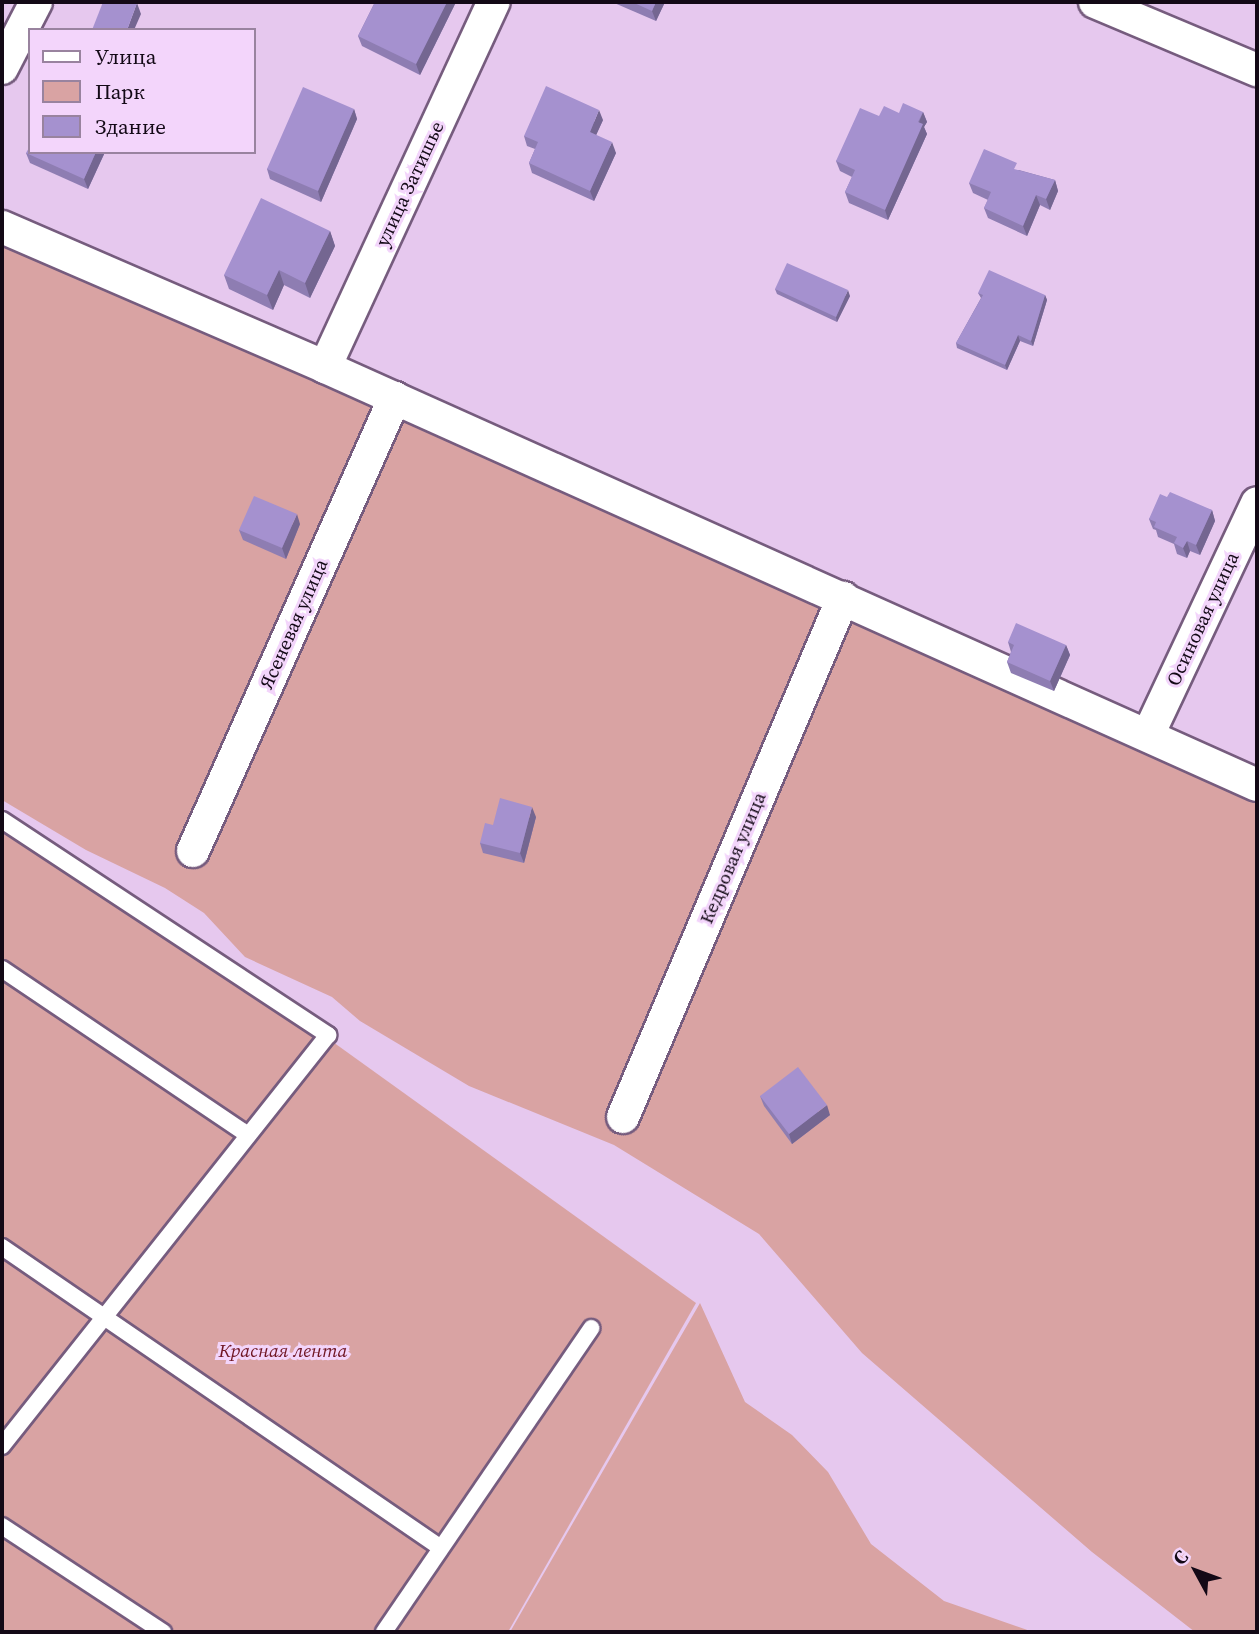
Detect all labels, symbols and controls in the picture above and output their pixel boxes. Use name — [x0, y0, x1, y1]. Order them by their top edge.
legend — [28, 28, 256, 154]
text: Улица — [95, 42, 156, 71]
text: Парк — [95, 77, 145, 106]
text: Здание — [95, 112, 166, 141]
street label: улица Затишье — [371, 118, 449, 250]
street label: Осиновая улица — [1162, 549, 1244, 689]
street label: Ясеневая улица — [255, 556, 333, 692]
street label: Кедровая улица — [695, 789, 771, 927]
park label: Красная лента — [219, 1340, 347, 1362]
north arrow — [1161, 1536, 1231, 1606]
text: С — [1166, 1544, 1194, 1570]

